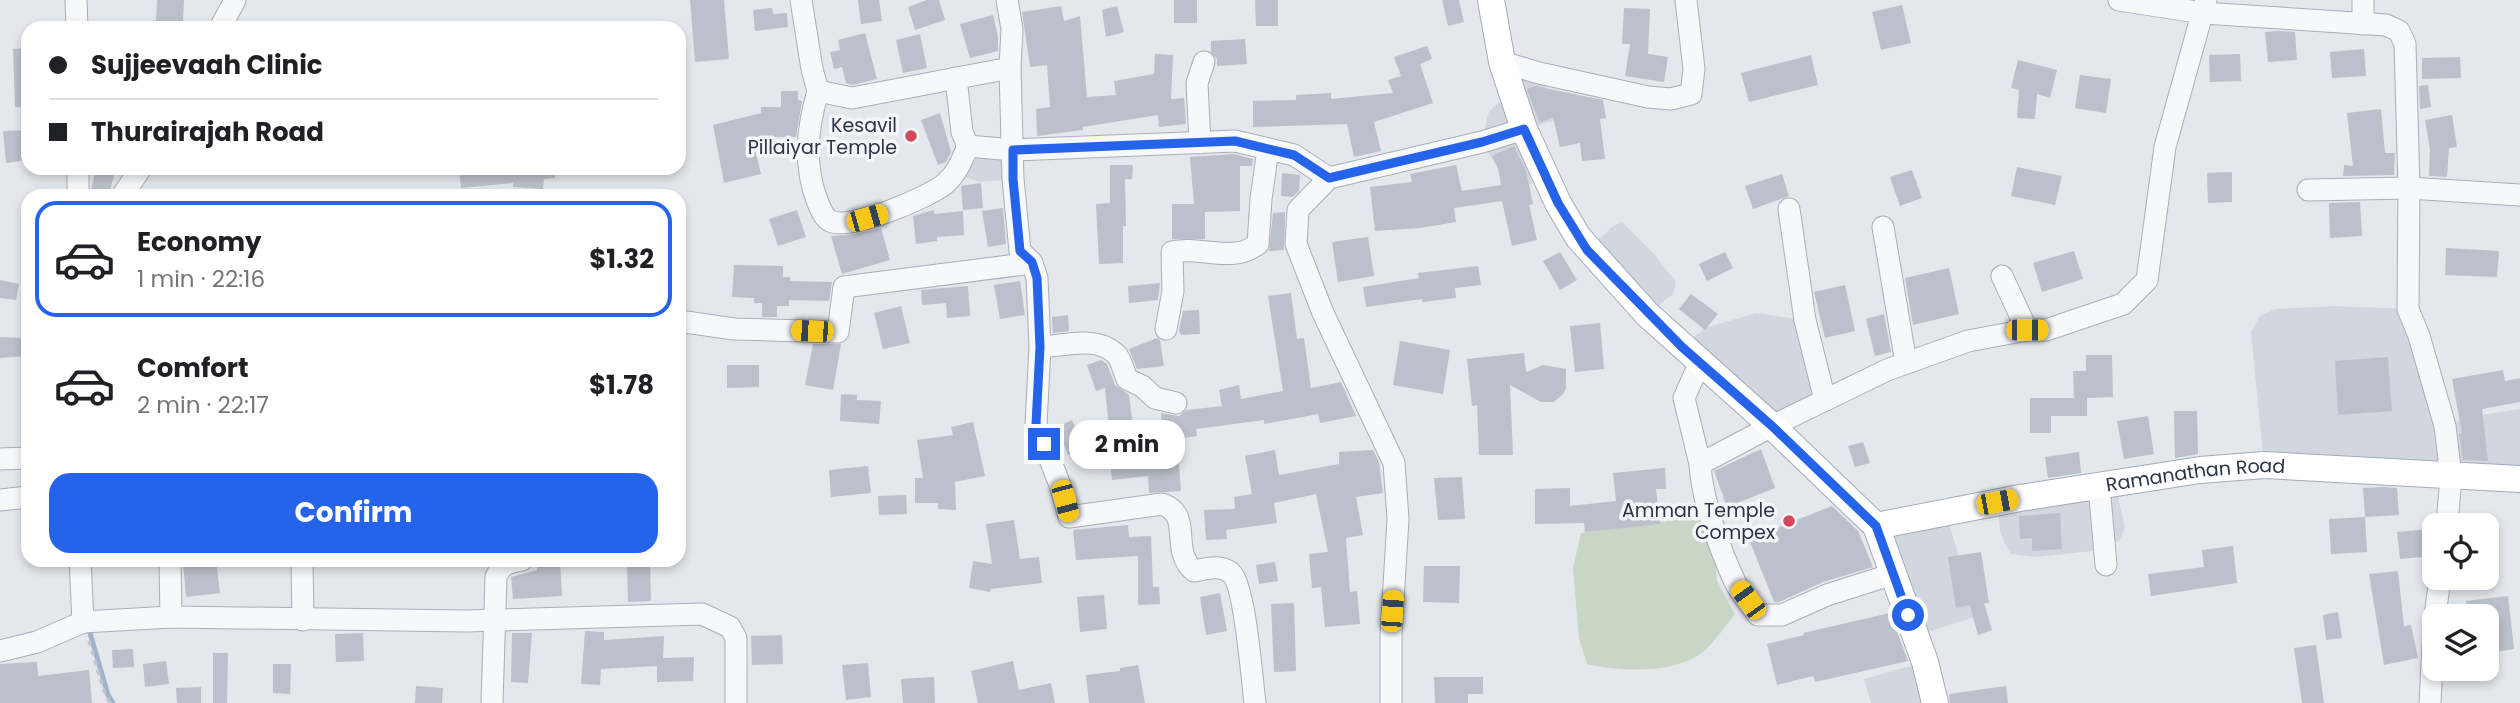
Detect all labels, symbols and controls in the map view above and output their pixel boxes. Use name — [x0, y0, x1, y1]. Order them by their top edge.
text: Sujjeevaah Clinic — [91, 47, 323, 83]
place label: Kesavil Pillaiyar Temple — [748, 112, 897, 161]
text: Thurairajah Road — [91, 114, 324, 150]
marker: Kesavil Pillaiyar Temple — [903, 128, 919, 144]
car — [844, 202, 891, 234]
text: Economy — [137, 224, 261, 260]
icon: car — [53, 228, 116, 291]
text: $1.32 — [589, 241, 654, 277]
text: 1 min · 22:16 — [137, 263, 265, 295]
car — [791, 320, 834, 342]
car — [2007, 320, 2049, 341]
text: Comfort — [137, 350, 249, 386]
icon: car — [53, 354, 116, 417]
text: $1.78 — [589, 367, 654, 403]
text: 2 min · 22:17 — [137, 389, 269, 421]
callout: 2 min — [1068, 420, 1184, 468]
route end — [1028, 428, 1060, 460]
text: 2 min — [1095, 428, 1159, 460]
street label: Ramanathan Road — [2104, 451, 2286, 498]
button: Confirm — [49, 473, 658, 553]
car — [1050, 478, 1081, 524]
car — [1975, 488, 2020, 516]
place label: Amman Temple Compex — [1622, 497, 1775, 546]
marker: Amman Temple Compex — [1781, 513, 1797, 529]
map controls — [2422, 513, 2499, 681]
button: locate — [2422, 513, 2499, 590]
car — [1728, 577, 1769, 623]
car — [1381, 589, 1404, 633]
route start — [1892, 599, 1924, 631]
button: layers — [2422, 604, 2499, 681]

